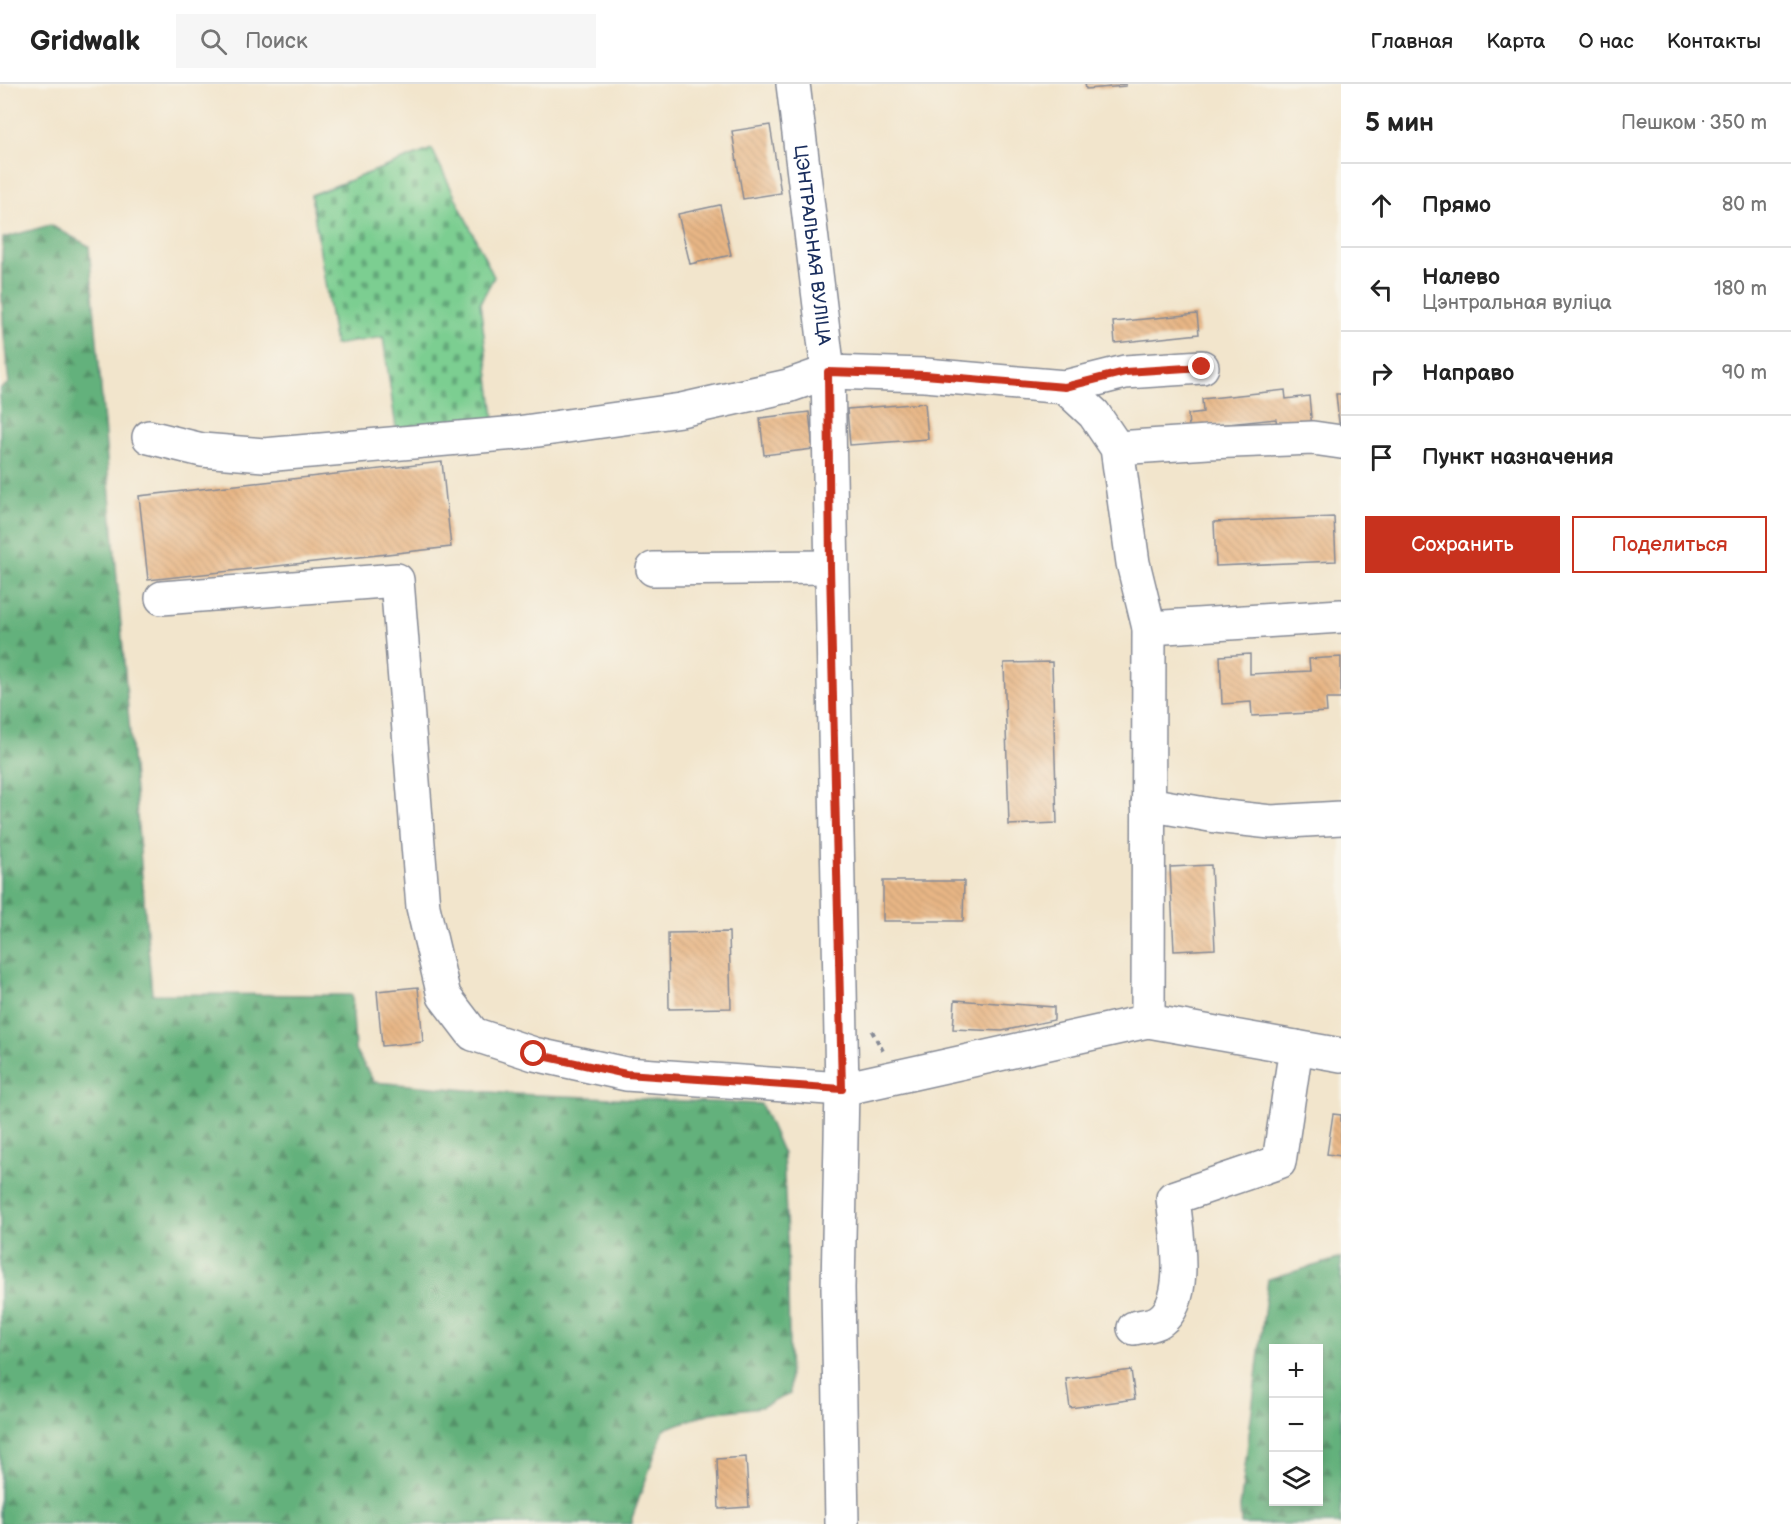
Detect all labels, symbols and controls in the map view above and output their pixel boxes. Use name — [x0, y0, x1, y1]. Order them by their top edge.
search box — [176, 14, 596, 68]
text: Gridwalk — [30, 25, 140, 58]
icon: search — [197, 25, 230, 58]
text: Поиск — [245, 28, 308, 55]
text: Главная — [1370, 29, 1453, 54]
text: Карта — [1486, 29, 1545, 54]
text: О нас — [1578, 29, 1634, 54]
text: Контакты — [1667, 29, 1761, 54]
text: 5 мин — [1365, 108, 1434, 139]
text: Пешком · 350 m — [1621, 111, 1767, 135]
street label: ЦЭНТРАЛЬНАЯ ВУЛІЦА — [790, 143, 835, 346]
icon: ahead — [1365, 189, 1398, 222]
text: Прямо — [1422, 192, 1491, 219]
text: 80 m — [1722, 193, 1767, 217]
text: Налево — [1422, 264, 1500, 291]
icon: left — [1365, 273, 1398, 306]
text: 180 m — [1714, 277, 1767, 301]
text: Цэнтральная вуліца — [1422, 291, 1612, 315]
route end — [1188, 353, 1214, 379]
icon: right — [1365, 357, 1398, 390]
text: Направо — [1422, 360, 1514, 387]
text: 90 m — [1722, 361, 1767, 385]
icon: arrive — [1365, 441, 1398, 474]
text: Пункт назначения — [1422, 444, 1614, 471]
button: Сохранить — [1365, 516, 1560, 573]
button: Поделиться — [1572, 516, 1767, 573]
route start — [520, 1040, 546, 1066]
map controls — [1269, 1344, 1323, 1506]
button: + — [1269, 1344, 1323, 1398]
button: − — [1269, 1398, 1323, 1452]
button: layers — [1269, 1452, 1323, 1506]

